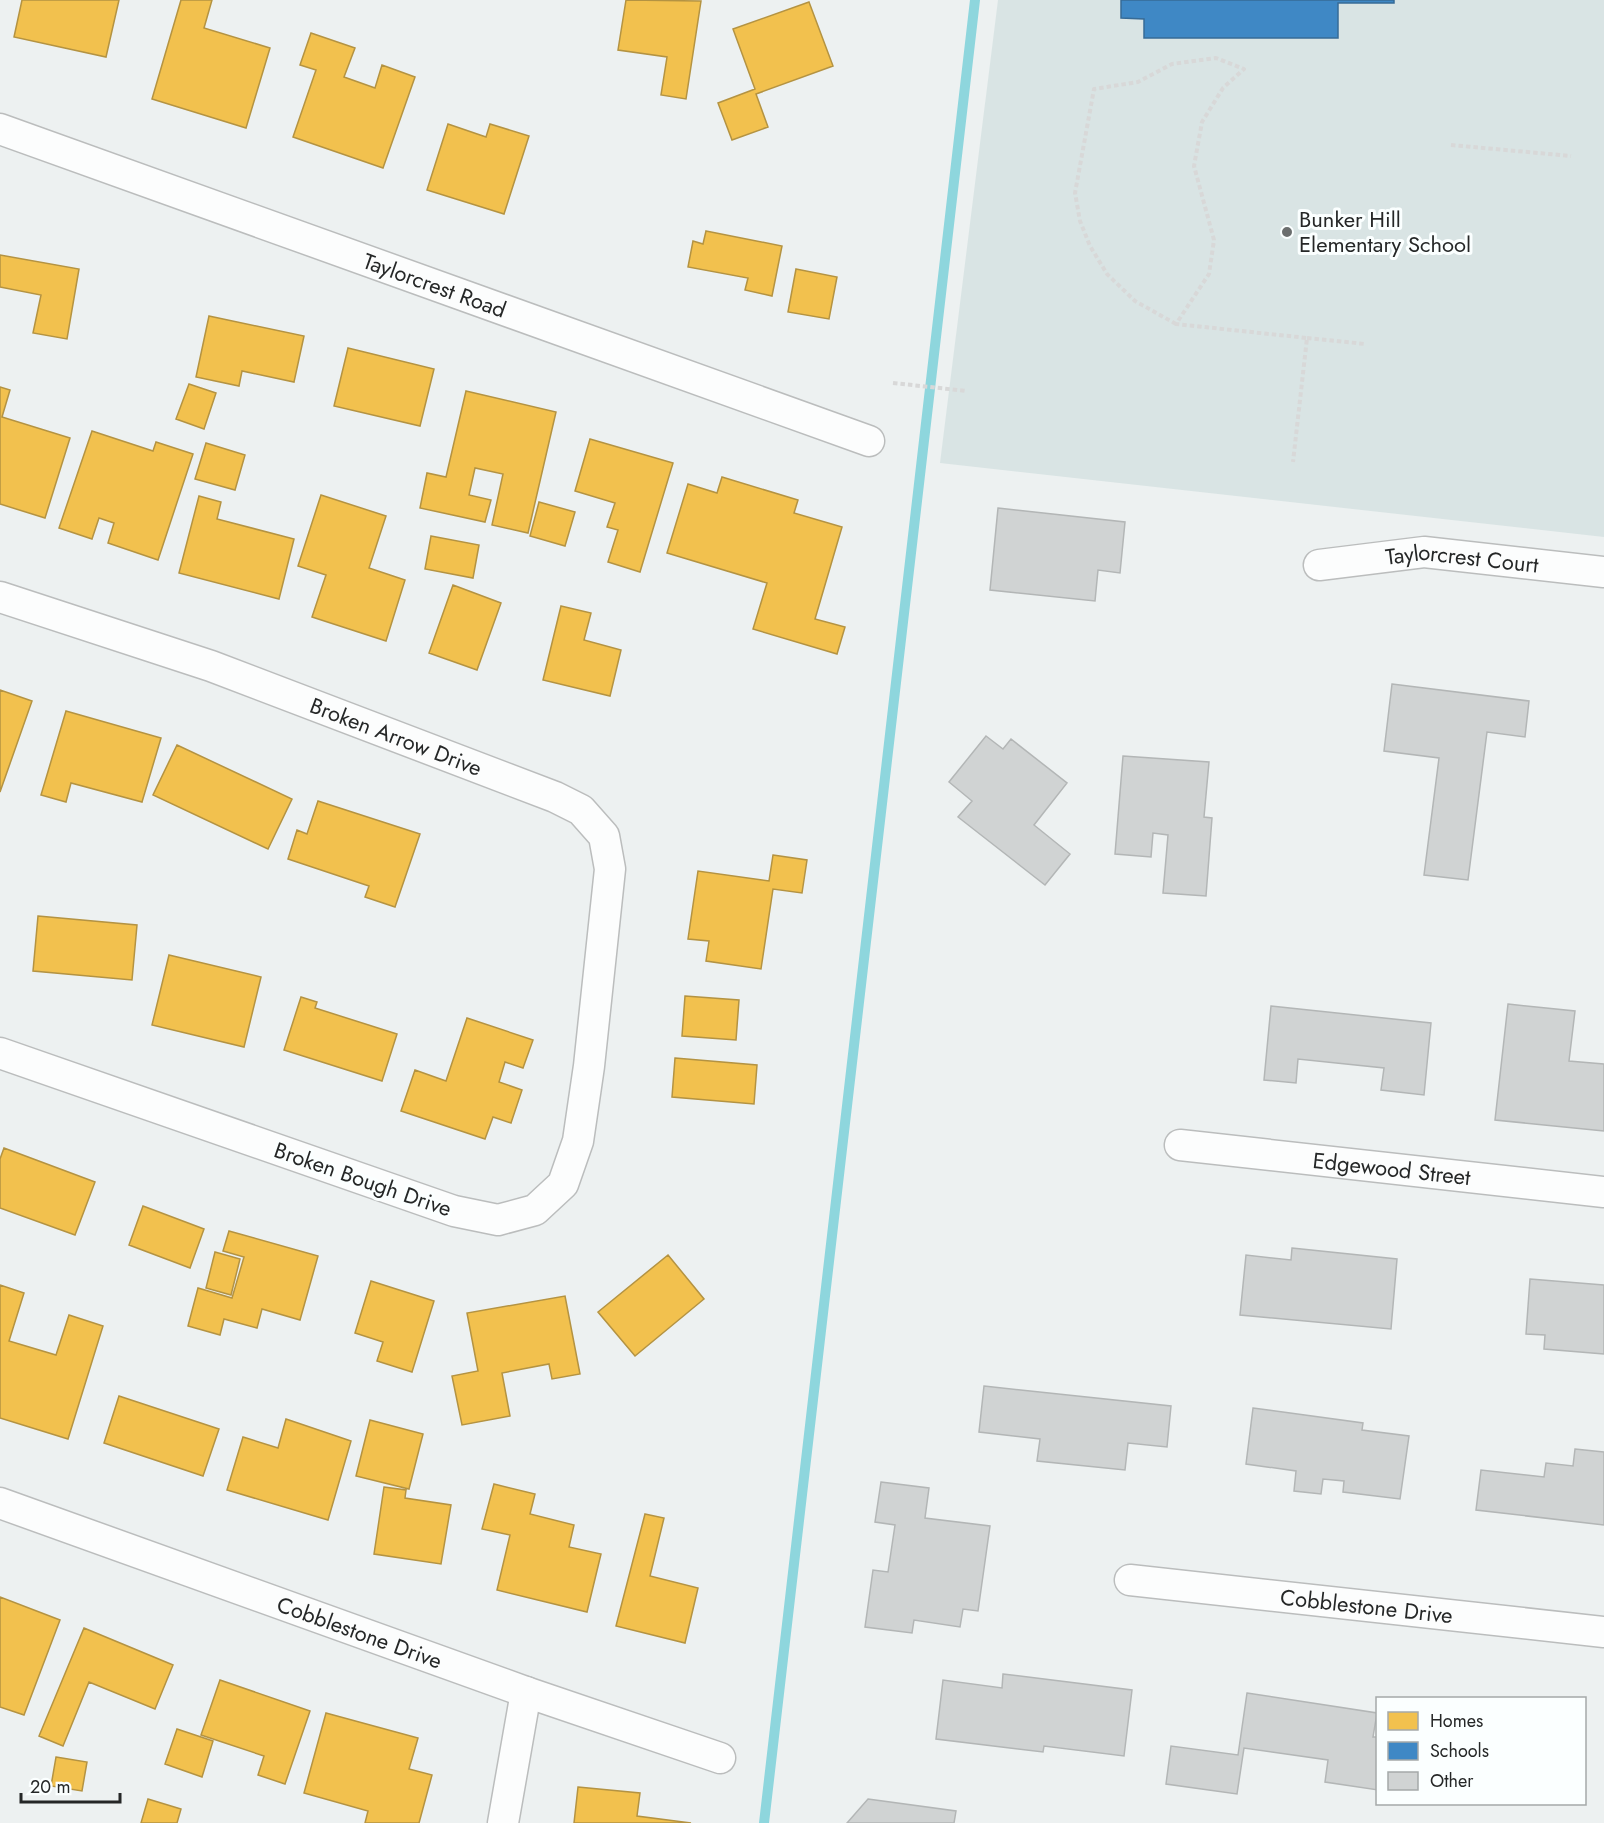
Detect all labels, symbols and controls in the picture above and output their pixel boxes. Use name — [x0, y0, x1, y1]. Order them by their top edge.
place label: Bunker Hill Elementary School — [1299, 203, 1471, 260]
marker: Bunker Hill Elementary School — [1280, 225, 1294, 239]
street label: Taylorcrest Road — [359, 245, 511, 325]
street label: Taylorcrest Court — [1384, 535, 1541, 581]
street label: Broken Arrow Drive — [305, 689, 487, 784]
street label: Broken Bough Drive — [270, 1134, 456, 1224]
street label: Edgewood Street — [1311, 1144, 1473, 1193]
street label: Cobblestone Drive — [1279, 1581, 1454, 1631]
street label: Cobblestone Drive — [273, 1588, 446, 1677]
legend — [1376, 1697, 1586, 1805]
text: Homes — [1430, 1708, 1483, 1734]
text: Schools — [1430, 1738, 1489, 1764]
scale bar — [21, 1766, 120, 1804]
text: Other — [1430, 1768, 1474, 1794]
text: 20 m — [30, 1774, 70, 1800]

